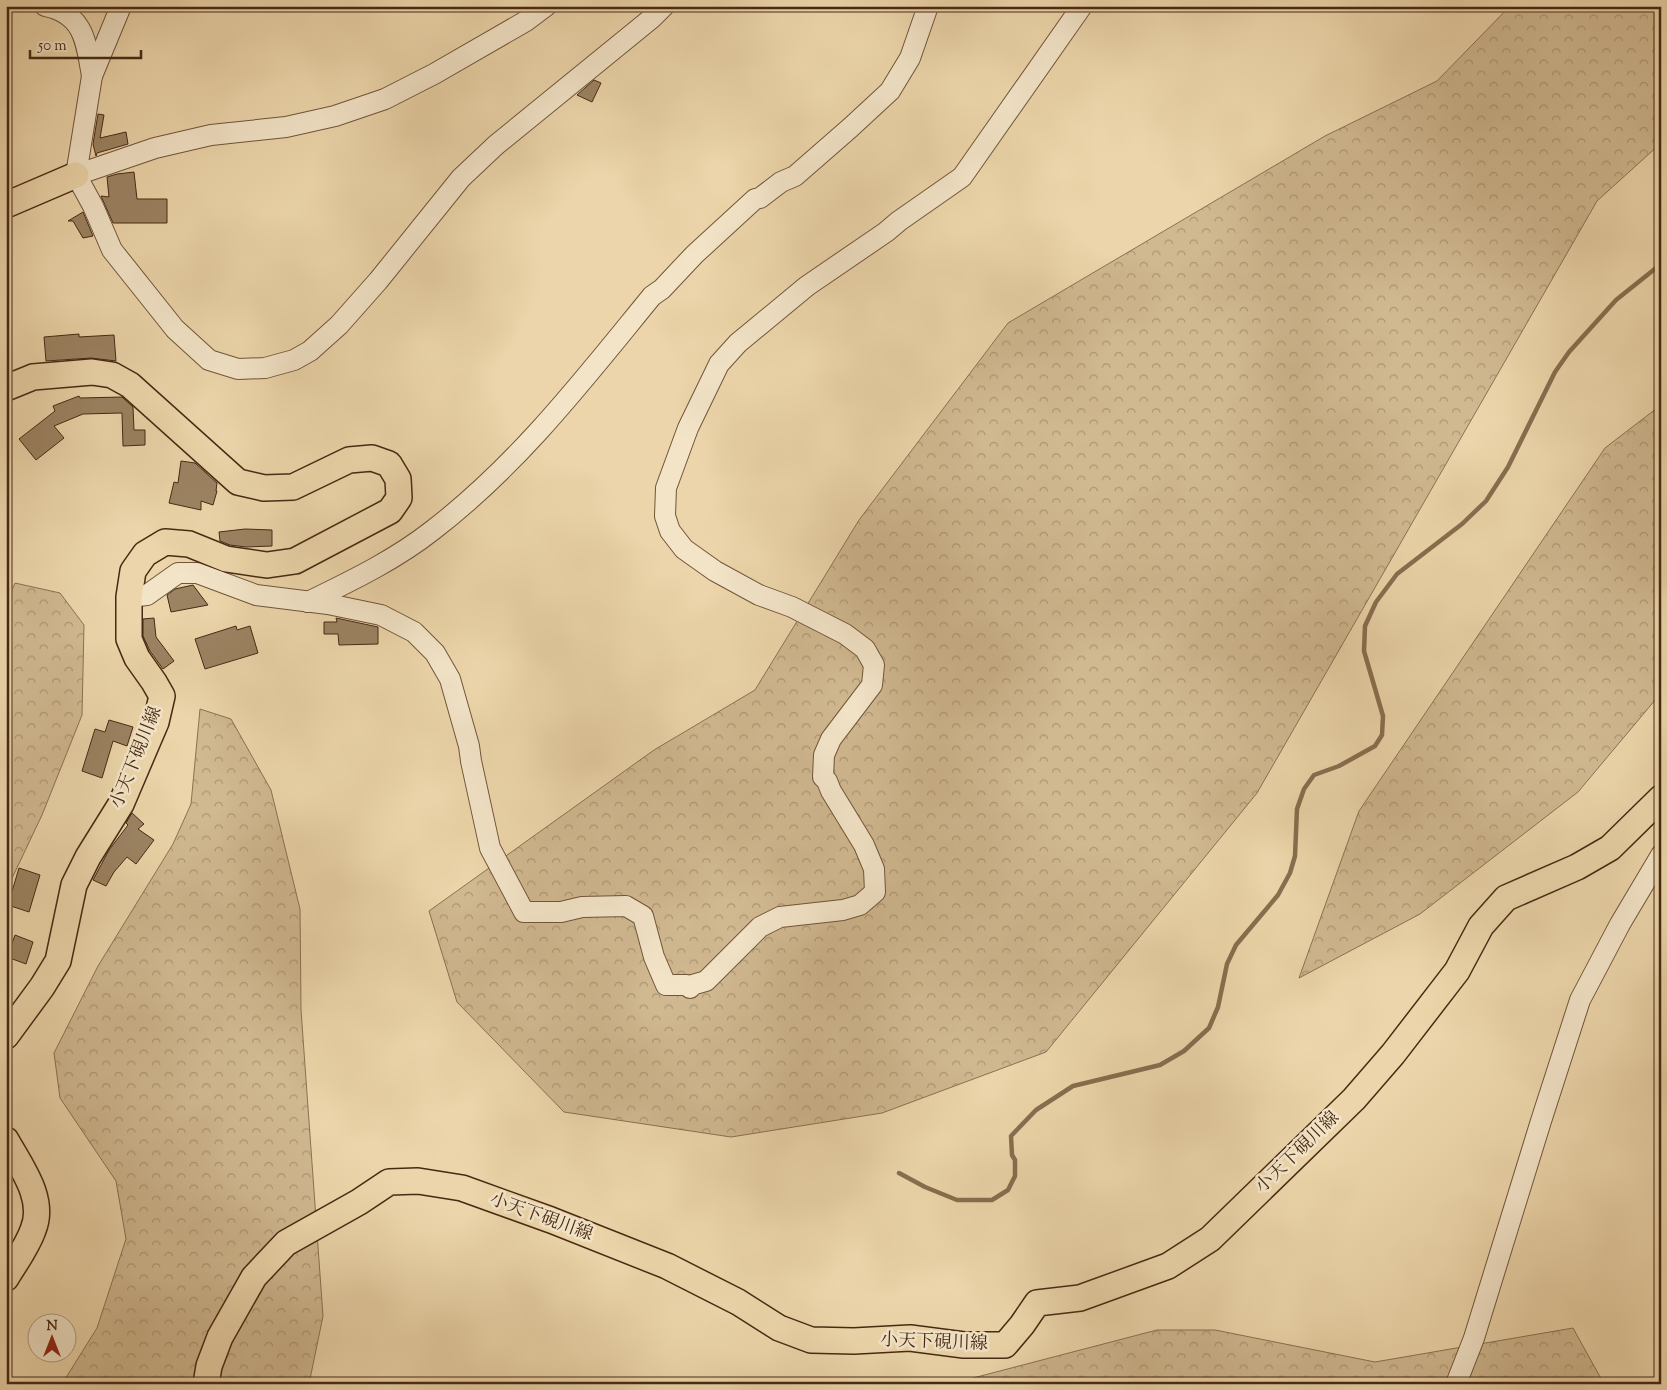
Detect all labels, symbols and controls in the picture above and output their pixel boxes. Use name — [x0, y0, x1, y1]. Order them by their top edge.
scale bar — [30, 28, 141, 60]
text: 50 m — [37, 36, 67, 57]
street label: 小天下硯川線 — [105, 703, 169, 813]
street label: 小天下硯川線 — [1250, 1106, 1346, 1200]
street label: 小天下硯川線 — [486, 1187, 596, 1249]
north arrow — [28, 1312, 78, 1362]
text: N — [46, 1317, 58, 1337]
street label: 小天下硯川線 — [880, 1328, 988, 1358]

